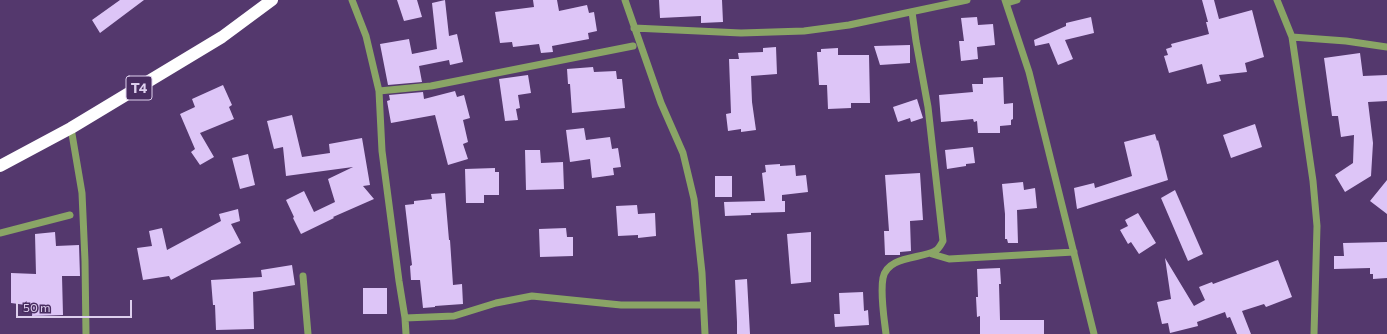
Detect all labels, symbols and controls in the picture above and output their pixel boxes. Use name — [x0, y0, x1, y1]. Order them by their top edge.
road number: T4 — [126, 76, 152, 100]
scale bar — [18, 292, 134, 318]
text: 50 m — [23, 300, 51, 314]

